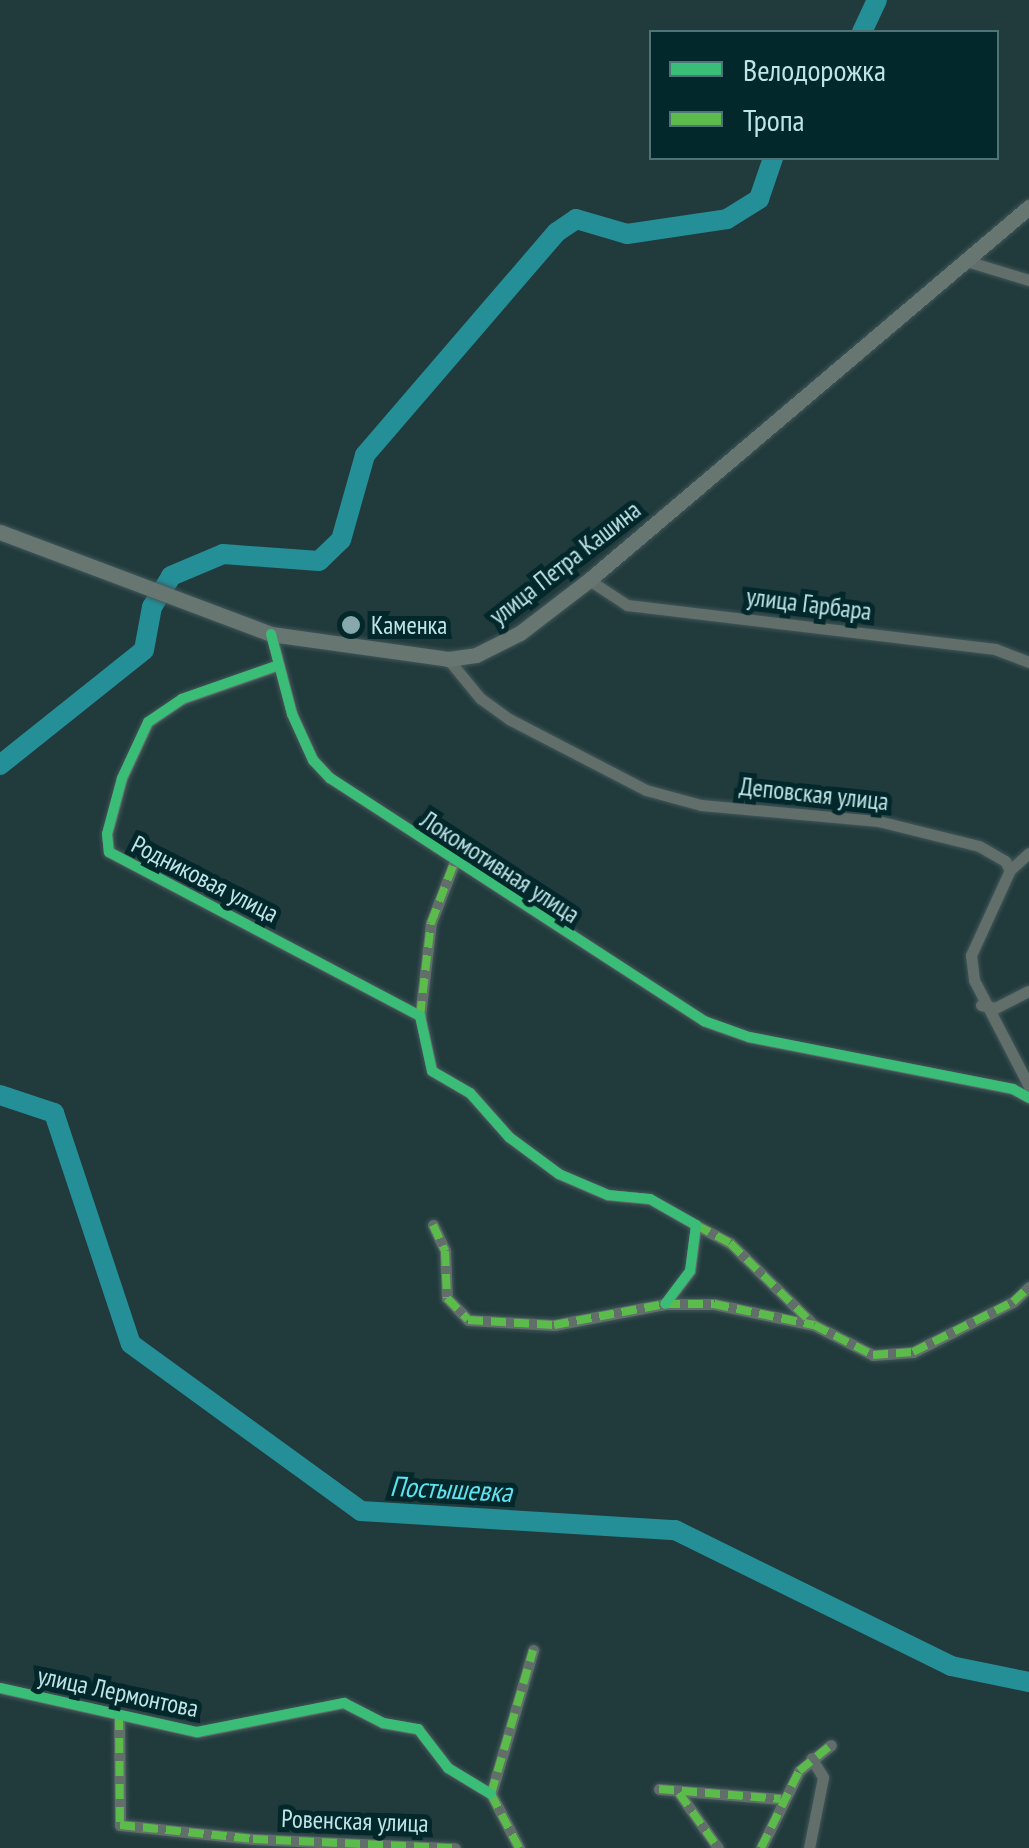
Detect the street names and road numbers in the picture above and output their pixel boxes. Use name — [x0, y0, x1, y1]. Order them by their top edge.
street label: улица Петра Кашина — [484, 495, 646, 631]
street label: улица Гарбара — [745, 581, 873, 627]
street label: Деповская улица — [738, 771, 890, 817]
street label: Локомотивная улица — [415, 804, 585, 930]
street label: Родниковая улица — [127, 829, 283, 929]
street label: улица Лермонтова — [35, 1660, 201, 1724]
street label: Ровенская улица — [281, 1803, 429, 1839]

